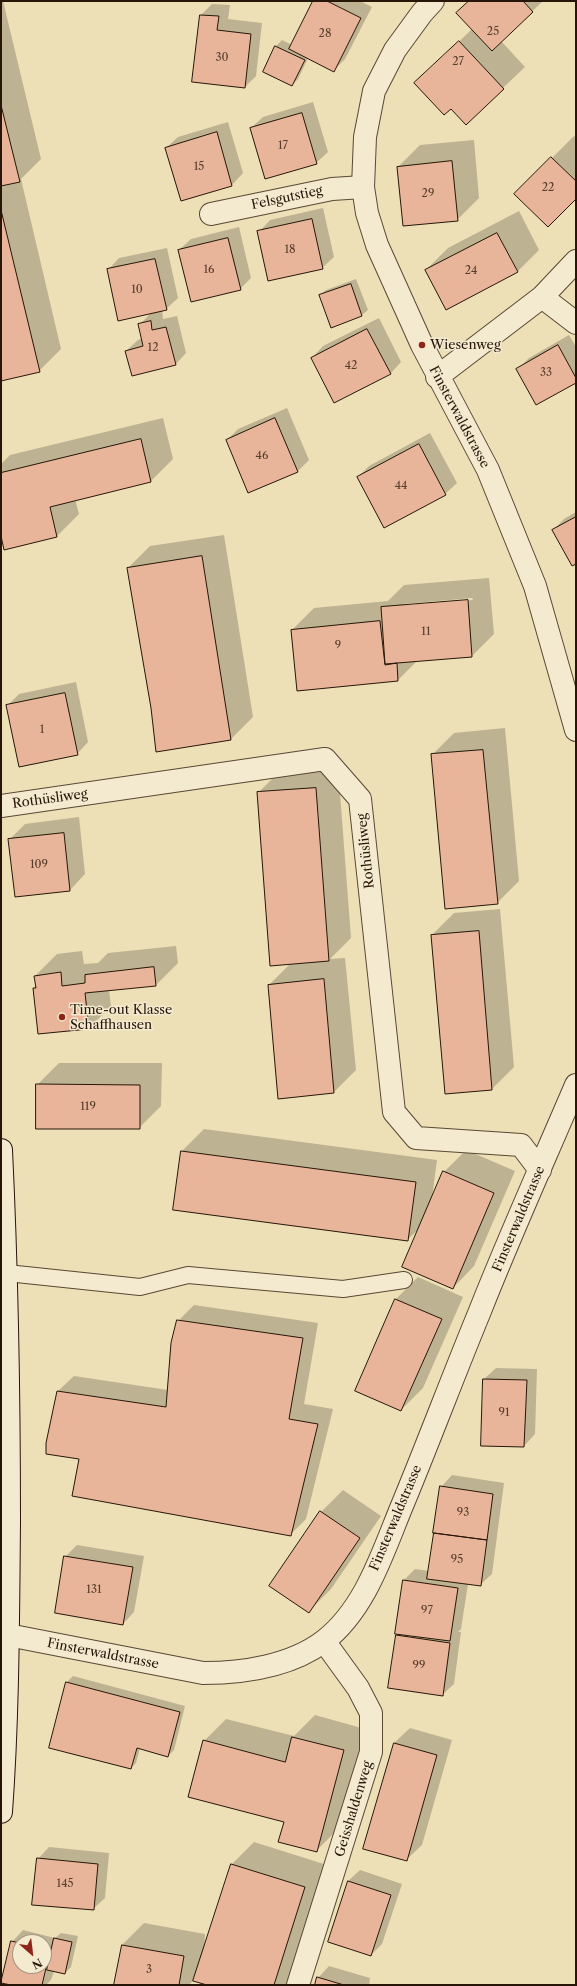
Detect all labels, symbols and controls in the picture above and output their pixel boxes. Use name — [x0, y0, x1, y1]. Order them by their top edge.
house number: 25 — [487, 25, 499, 39]
house number: 28 — [319, 27, 331, 41]
house number: 30 — [215, 51, 229, 65]
house number: 27 — [452, 55, 464, 69]
house number: 17 — [278, 139, 288, 153]
house number: 15 — [194, 160, 204, 174]
house number: 22 — [542, 181, 554, 195]
street label: Felsgutstieg — [250, 183, 324, 213]
house number: 29 — [422, 187, 434, 201]
house number: 18 — [284, 243, 296, 257]
house number: 16 — [203, 263, 215, 277]
house number: 24 — [465, 264, 477, 278]
house number: 10 — [131, 283, 143, 297]
place label: Wiesenweg — [430, 337, 501, 353]
marker: Wiesenweg — [417, 340, 427, 350]
house number: 12 — [148, 341, 158, 355]
house number: 42 — [345, 359, 357, 373]
street label: Finsterwaldstrasse — [425, 363, 493, 471]
house number: 33 — [540, 366, 552, 380]
house number: 46 — [256, 449, 268, 463]
house number: 44 — [395, 479, 407, 493]
house number: 11 — [421, 625, 431, 639]
house number: 9 — [335, 639, 341, 653]
house number: 1 — [40, 723, 44, 737]
street label: Rothüsliweg — [11, 786, 89, 812]
street label: Rothüsliweg — [354, 812, 378, 890]
house number: 109 — [30, 858, 48, 872]
place label: Time-out Klasse Schaffhausen — [70, 1002, 172, 1033]
marker: Time-out Klasse Schaffhausen — [57, 1012, 67, 1022]
house number: 119 — [80, 1100, 96, 1114]
street label: Finsterwaldstrasse — [490, 1164, 548, 1274]
house number: 91 — [498, 1406, 510, 1420]
street label: Finsterwaldstrasse — [367, 1463, 425, 1573]
house number: 93 — [457, 1506, 469, 1520]
house number: 95 — [451, 1553, 463, 1567]
house number: 131 — [86, 1583, 102, 1597]
house number: 97 — [421, 1604, 433, 1618]
street label: Finsterwaldstrasse — [46, 1636, 160, 1672]
house number: 99 — [413, 1659, 425, 1673]
street label: Geisshaldenweg — [332, 1759, 376, 1859]
house number: 145 — [57, 1877, 73, 1891]
north arrow — [12, 1934, 52, 1974]
text: N — [30, 1955, 45, 1972]
house number: 3 — [146, 1963, 152, 1977]

